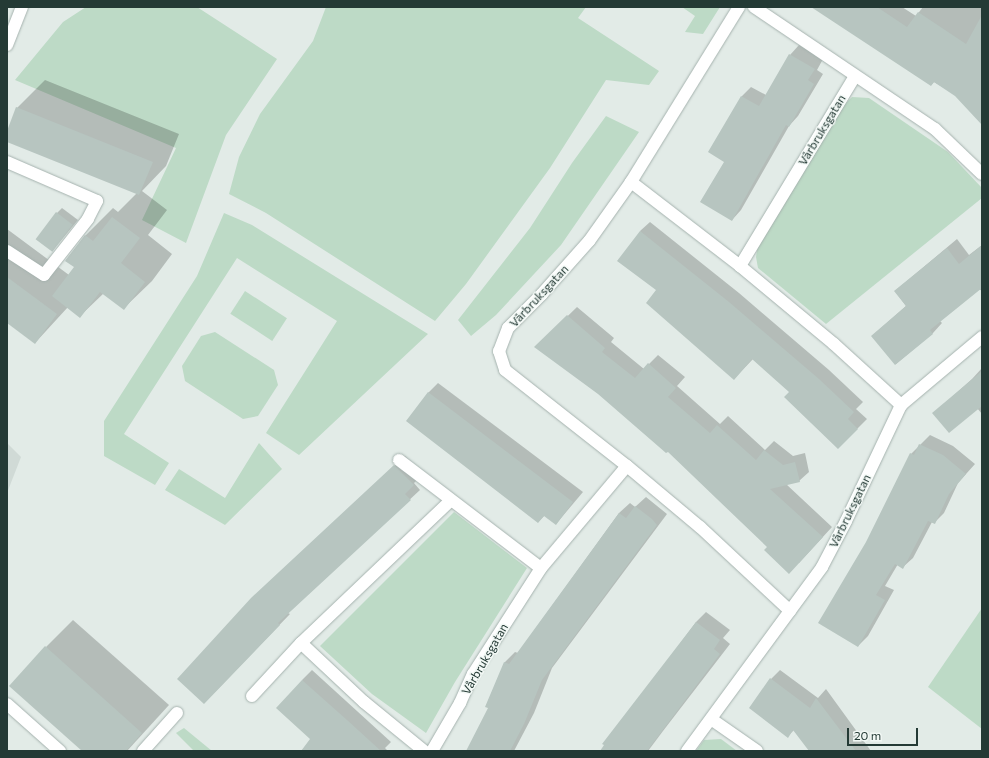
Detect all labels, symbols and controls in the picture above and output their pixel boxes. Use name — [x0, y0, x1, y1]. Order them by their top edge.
street label: Vårbruksgatan — [795, 92, 849, 168]
street label: Vårbruksgatan — [506, 262, 572, 330]
street label: Vårbruksgatan — [826, 472, 874, 550]
street label: Vårbruksgatan — [459, 621, 511, 697]
scale bar — [849, 720, 920, 746]
text: 20 m — [854, 728, 881, 742]

